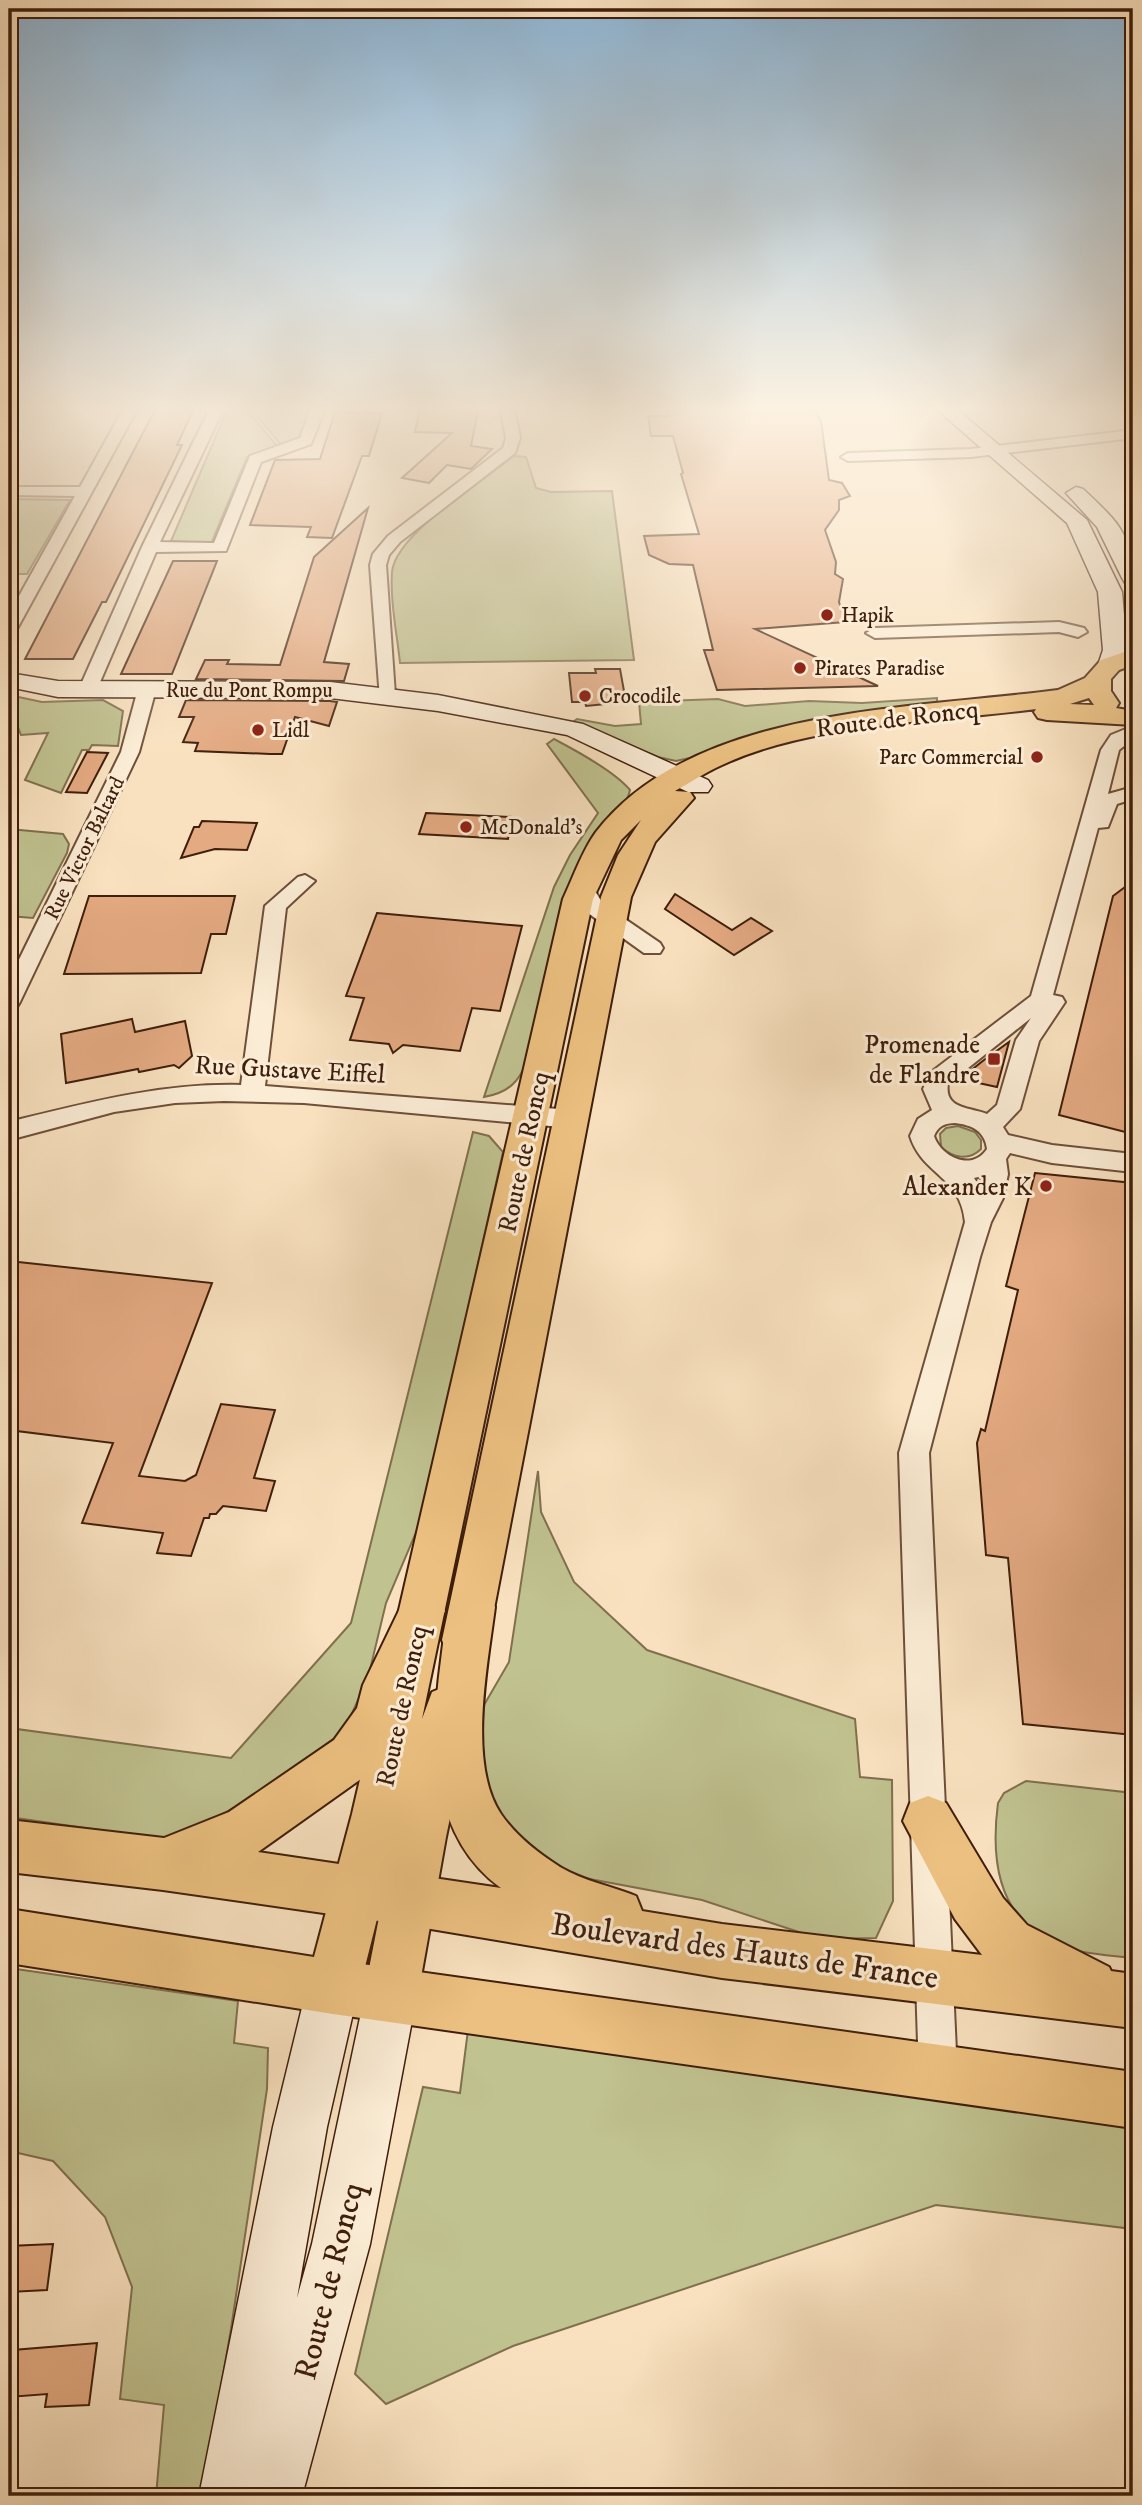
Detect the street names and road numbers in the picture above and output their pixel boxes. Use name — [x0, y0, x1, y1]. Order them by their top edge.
street label: Rue du Pont Rompu — [165, 678, 333, 704]
street label: Route de Roncq — [814, 693, 982, 746]
street label: Rue Victor Baltard — [39, 772, 131, 924]
street label: Rue Gustave Eiffel — [194, 1049, 386, 1092]
street label: Route de Roncq — [491, 1068, 558, 1236]
street label: Route de Roncq — [369, 1622, 436, 1790]
street label: Boulevard des Hauts de France — [549, 1905, 941, 1999]
street label: Route de Roncq — [286, 2178, 374, 2384]

